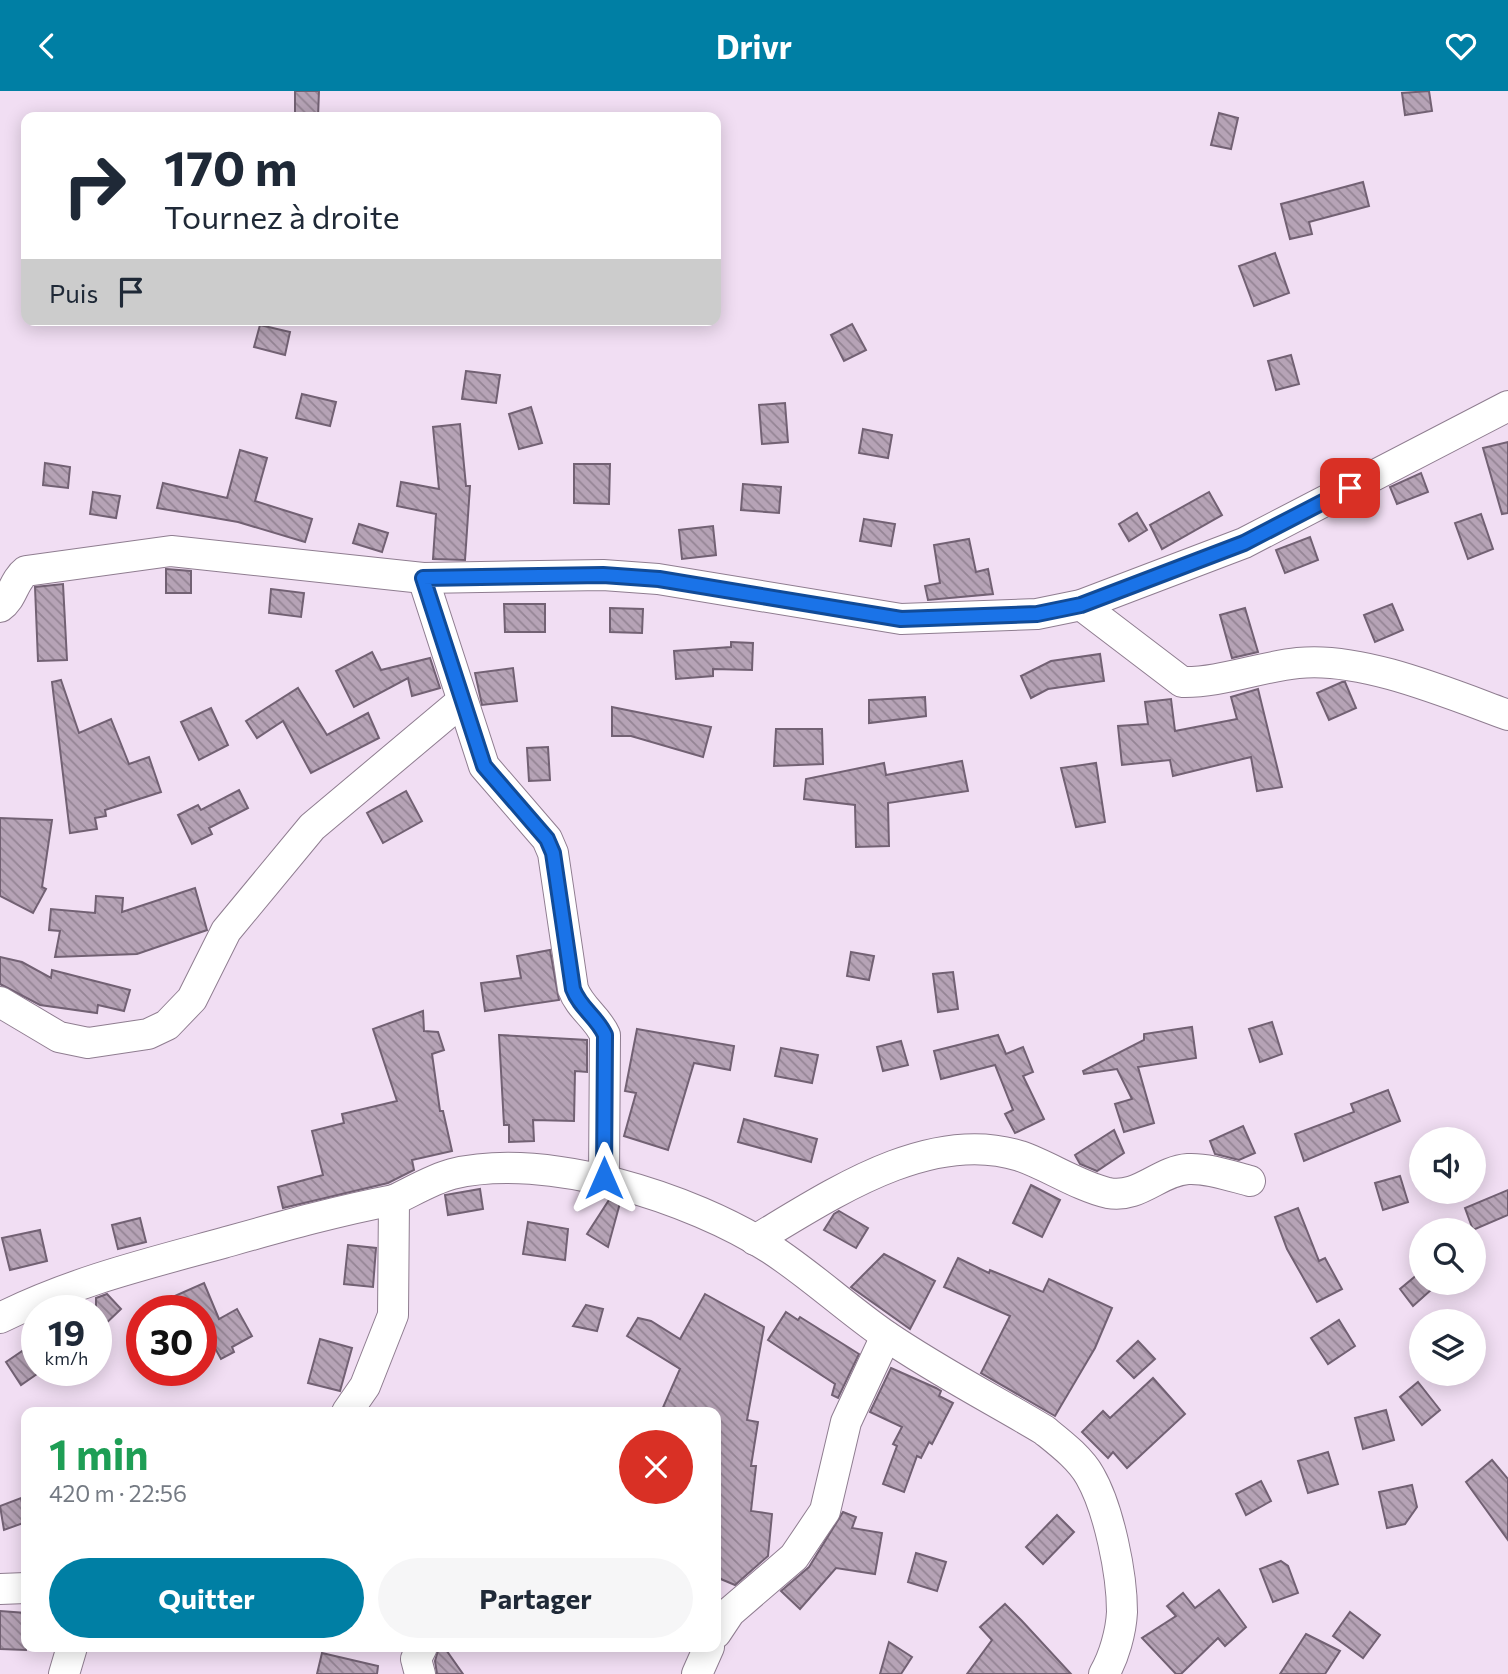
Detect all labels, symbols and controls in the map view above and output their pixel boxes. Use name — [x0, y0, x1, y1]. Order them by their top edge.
text: Drivr — [716, 26, 792, 66]
icon: back — [28, 27, 66, 65]
icon: heart — [1442, 27, 1480, 65]
text: 170 m — [164, 136, 297, 196]
icon: right — [49, 140, 140, 231]
text: Tournez à droite — [164, 196, 400, 236]
icon: arrive — [112, 273, 150, 311]
text: Puis — [49, 277, 98, 308]
pin — [1320, 458, 1380, 518]
icon: arrive — [1331, 469, 1369, 507]
map controls — [1409, 1127, 1486, 1386]
button: sound — [1409, 1127, 1486, 1204]
position arrow — [567, 1141, 641, 1215]
button: search — [1409, 1218, 1486, 1295]
speed limit sign: 30 — [126, 1295, 217, 1386]
button: layers — [1409, 1309, 1486, 1386]
text: 19 — [48, 1310, 85, 1353]
text: km/h — [45, 1347, 88, 1369]
text: 1 min — [49, 1427, 149, 1479]
button: close — [619, 1430, 693, 1504]
text: 420 m · 22:56 — [49, 1479, 187, 1507]
button: Quitter — [49, 1558, 364, 1638]
button: Partager — [378, 1558, 693, 1638]

